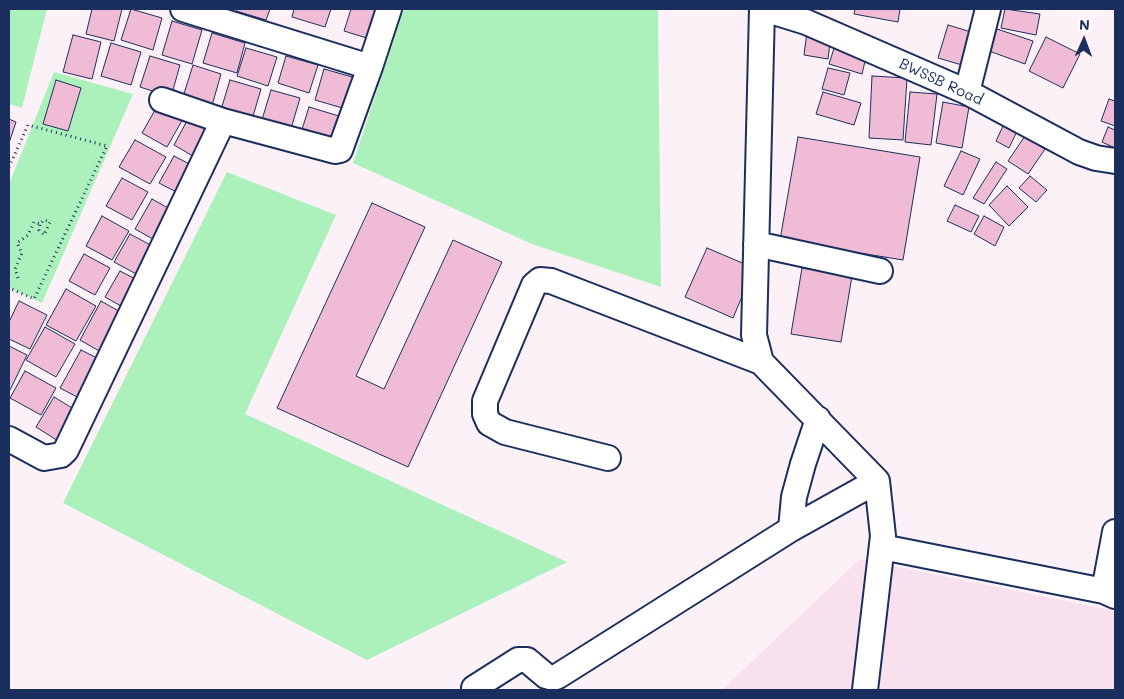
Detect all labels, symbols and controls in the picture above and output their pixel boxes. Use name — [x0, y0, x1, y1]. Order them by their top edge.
north arrow — [1059, 15, 1109, 65]
text: N — [1079, 15, 1090, 34]
street label: BWSSB Road — [896, 55, 986, 109]

